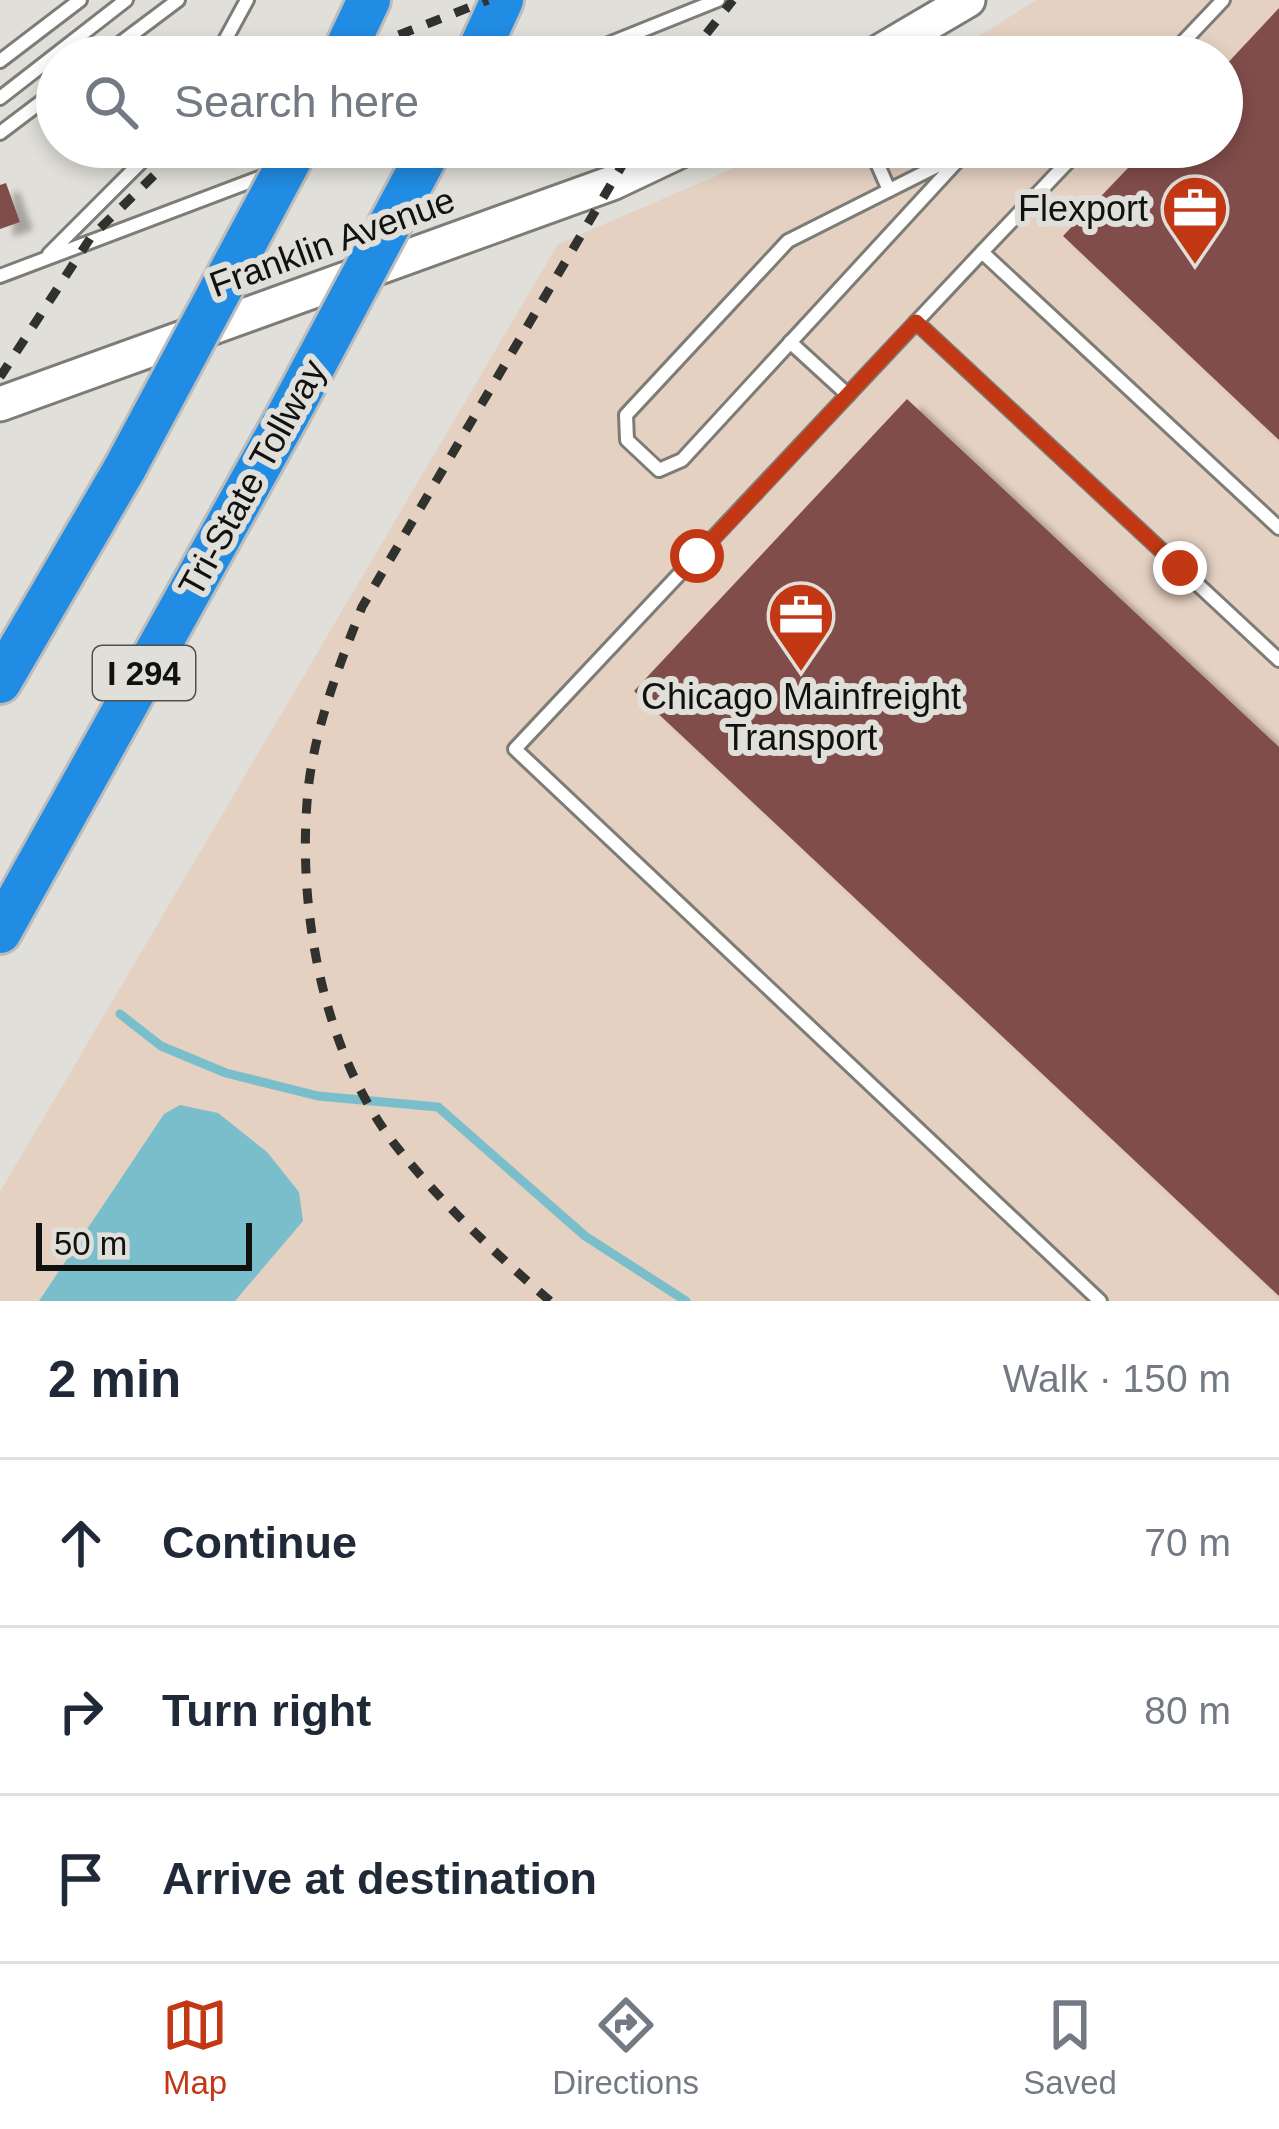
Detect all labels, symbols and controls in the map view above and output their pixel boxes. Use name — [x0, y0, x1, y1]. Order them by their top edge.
search box — [36, 36, 1243, 168]
icon: search — [78, 69, 144, 135]
text: Search here — [174, 76, 419, 127]
office icon: Flexport — [1160, 173, 1230, 267]
street label: Franklin Avenue — [204, 179, 460, 305]
place label: Flexport — [1018, 188, 1148, 229]
street label: Tri-State Tollway — [170, 353, 334, 603]
route start — [670, 529, 724, 583]
route end — [1153, 541, 1207, 595]
office icon: Chicago Mainfreight Transport — [766, 580, 836, 674]
road number: I 294 — [93, 646, 195, 700]
place label: Chicago Mainfreight Transport — [641, 676, 961, 758]
scale bar — [36, 1217, 252, 1270]
text: 50 m — [54, 1225, 127, 1262]
text: 2 min — [48, 1351, 181, 1408]
text: Walk · 150 m — [1003, 1357, 1231, 1400]
icon: ahead — [48, 1510, 114, 1576]
text: Continue — [162, 1517, 357, 1568]
text: 70 m — [1144, 1521, 1231, 1564]
icon: right — [48, 1678, 114, 1744]
text: Turn right — [162, 1685, 371, 1736]
text: 80 m — [1144, 1689, 1231, 1732]
icon: arrive — [48, 1846, 114, 1912]
text: Arrive at destination — [162, 1853, 597, 1904]
tab: Map — [162, 1992, 228, 2102]
tab: Directions — [552, 1992, 699, 2102]
tab: Saved — [1023, 1992, 1117, 2102]

